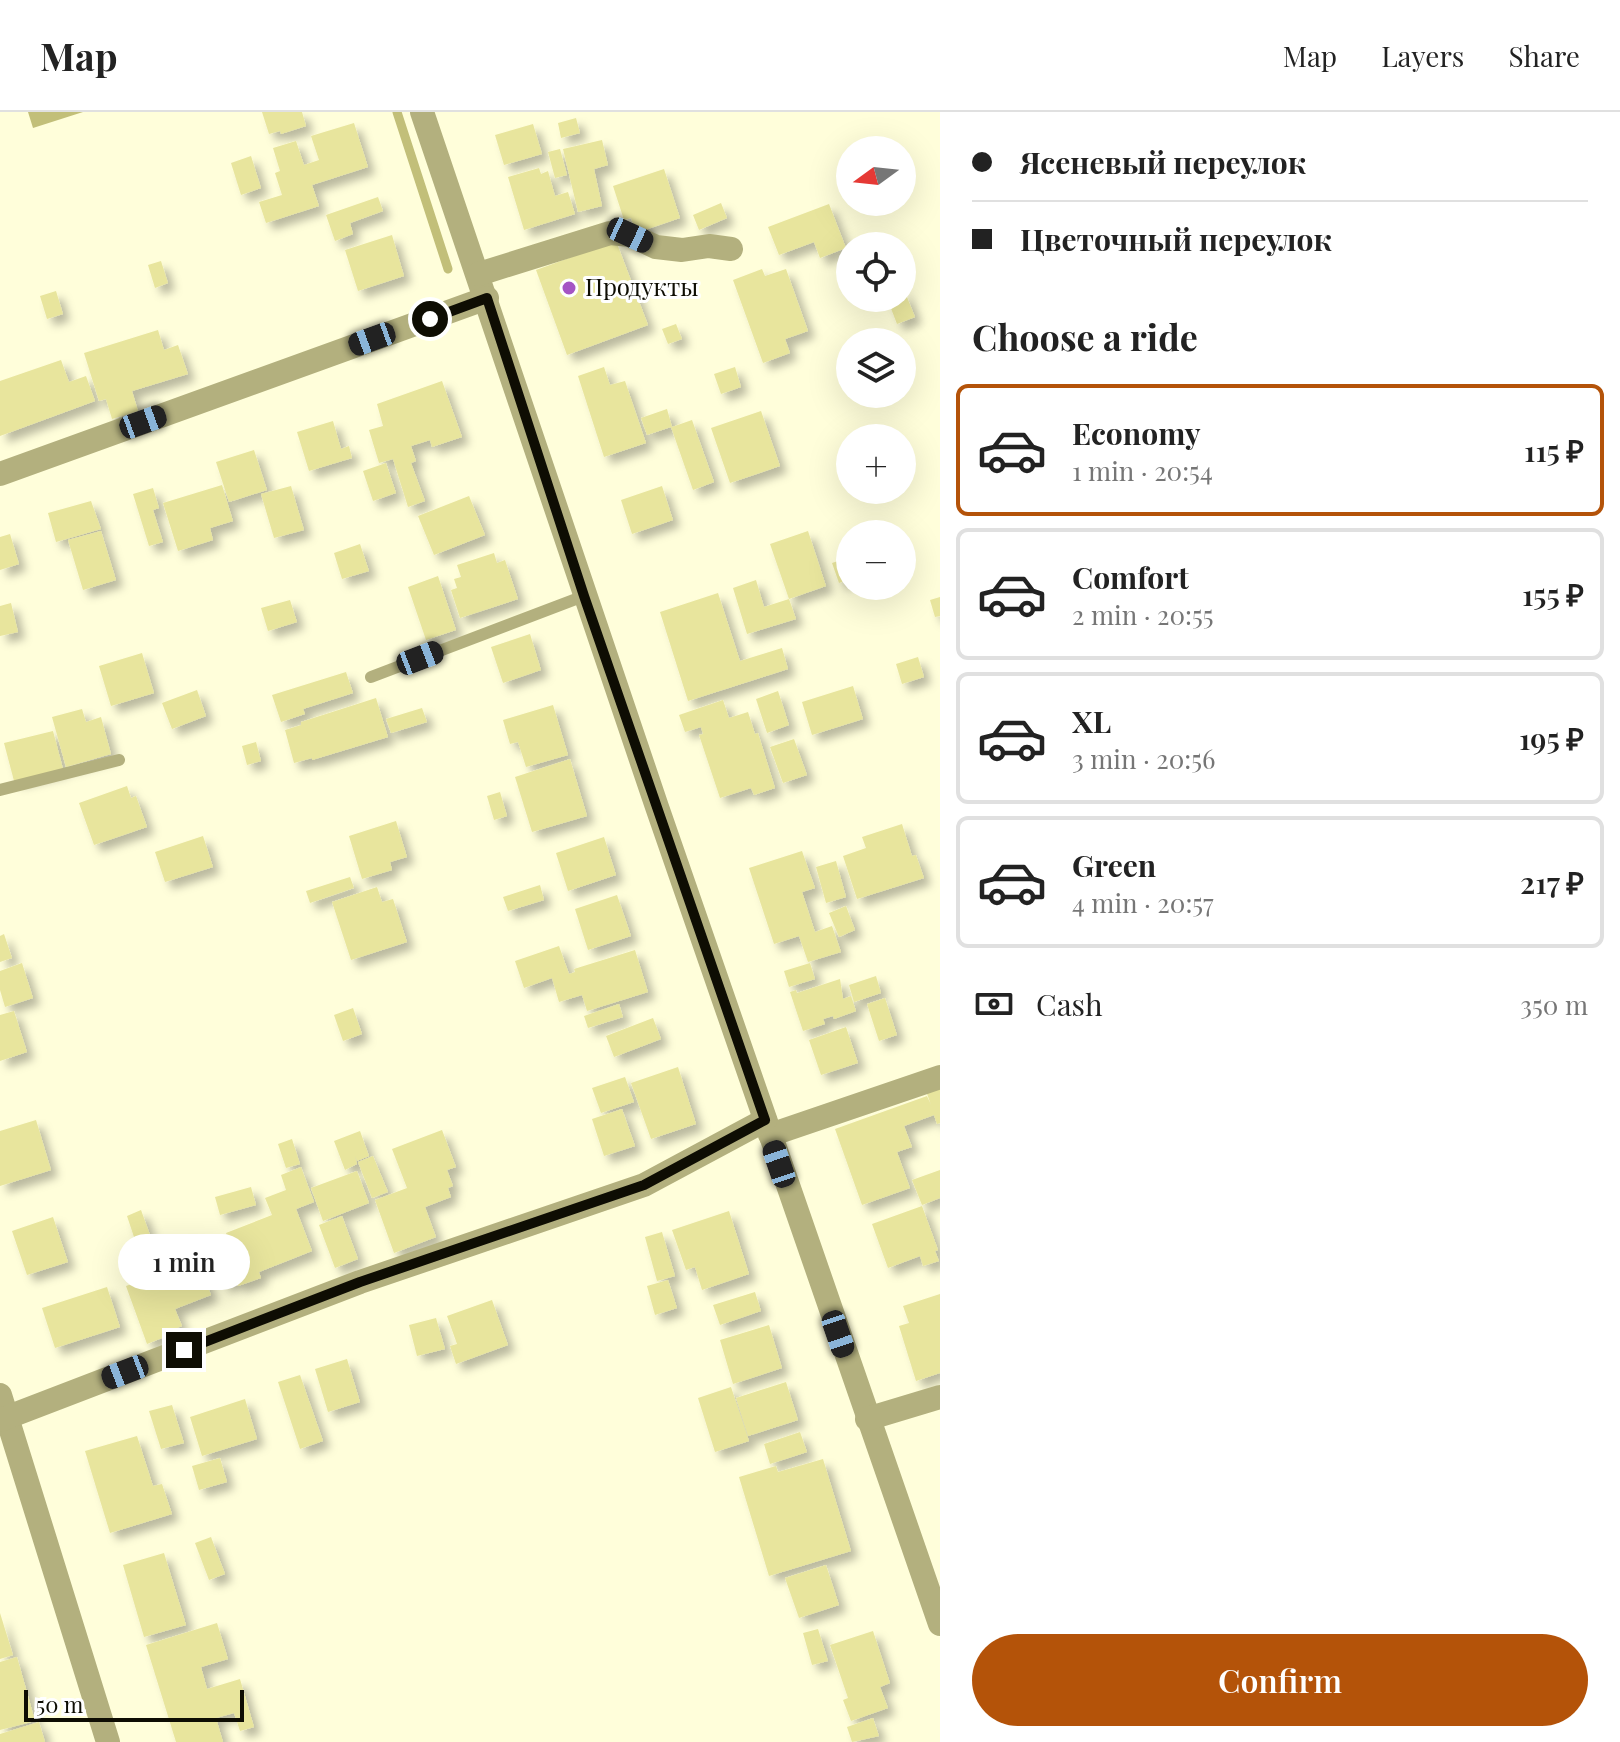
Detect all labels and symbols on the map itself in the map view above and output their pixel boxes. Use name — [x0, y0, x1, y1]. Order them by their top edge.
north arrow — [836, 136, 916, 216]
car — [603, 214, 657, 256]
place label: Продукты — [585, 270, 698, 302]
marker: Продукты — [560, 279, 578, 297]
route start — [412, 301, 448, 337]
car — [345, 320, 399, 358]
car — [116, 403, 170, 441]
car — [393, 638, 447, 678]
car — [760, 1137, 798, 1191]
callout: 1 min — [118, 1234, 250, 1290]
car — [819, 1307, 857, 1361]
route end — [166, 1332, 202, 1368]
car — [98, 1352, 152, 1392]
scale bar — [24, 1686, 244, 1722]

